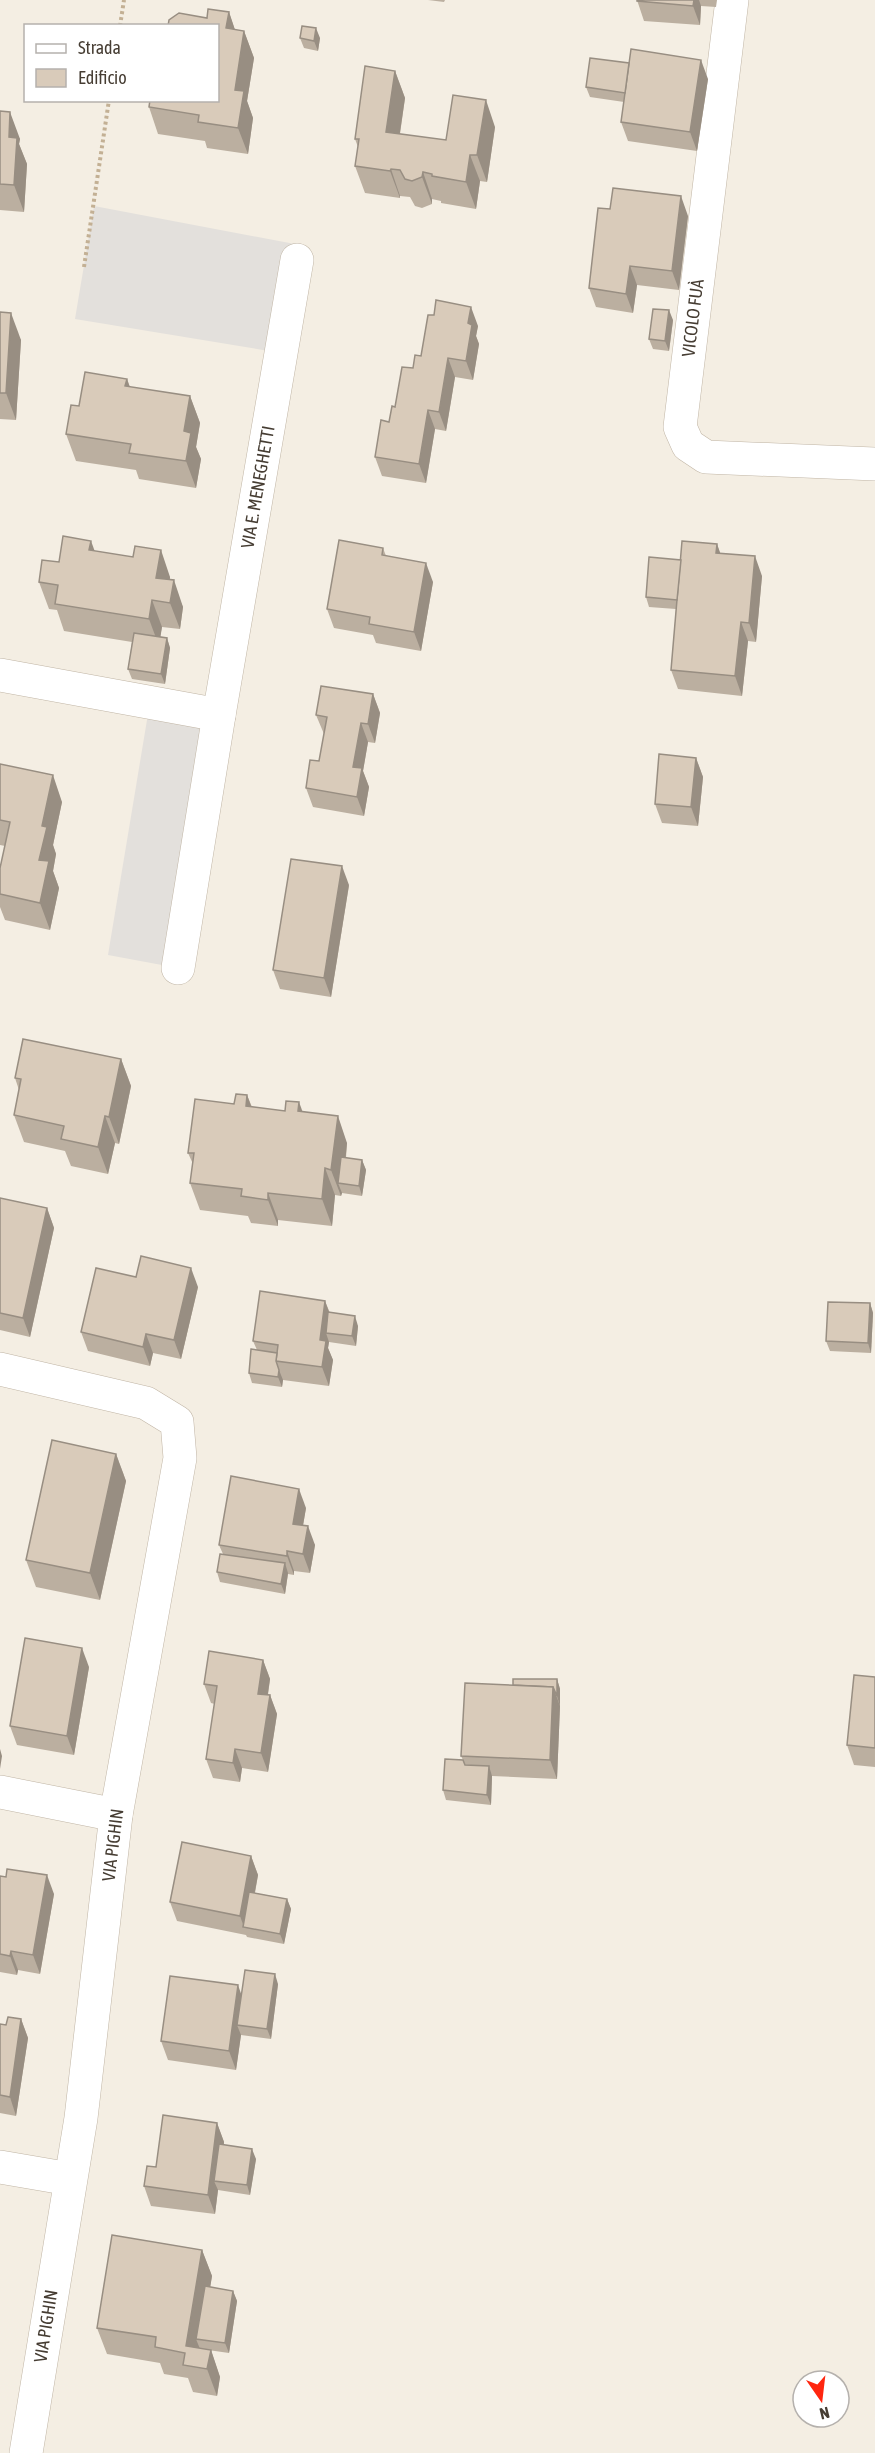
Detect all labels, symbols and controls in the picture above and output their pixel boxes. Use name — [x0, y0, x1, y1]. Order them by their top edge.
legend — [24, 24, 219, 102]
text: Strada — [78, 37, 121, 58]
text: Edificio — [78, 67, 127, 88]
street label: VICOLO FUÀ — [677, 278, 708, 358]
street label: VIA E. MENEGHETTI — [236, 424, 279, 550]
street label: VIA PIGHIN — [98, 1807, 127, 1883]
street label: VIA PIGHIN — [29, 2288, 62, 2364]
north arrow — [791, 2369, 851, 2429]
text: N — [818, 2404, 831, 2423]

